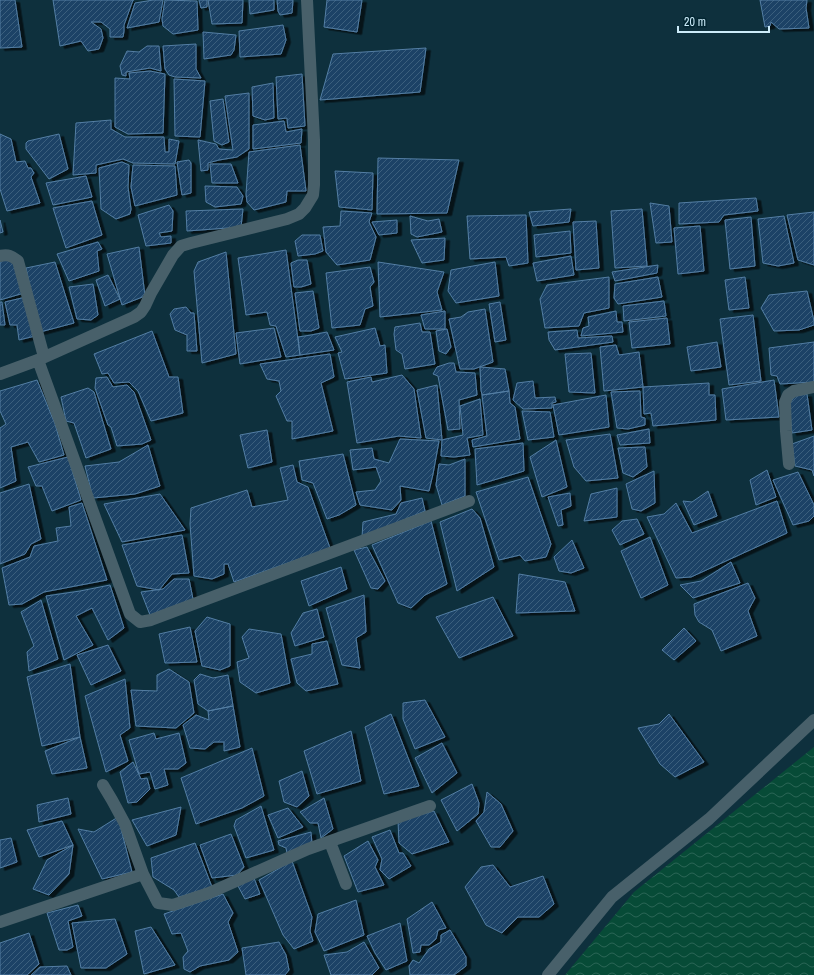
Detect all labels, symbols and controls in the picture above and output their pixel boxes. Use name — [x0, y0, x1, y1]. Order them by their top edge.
scale bar — [678, 8, 769, 34]
text: 20 m — [684, 14, 706, 30]

